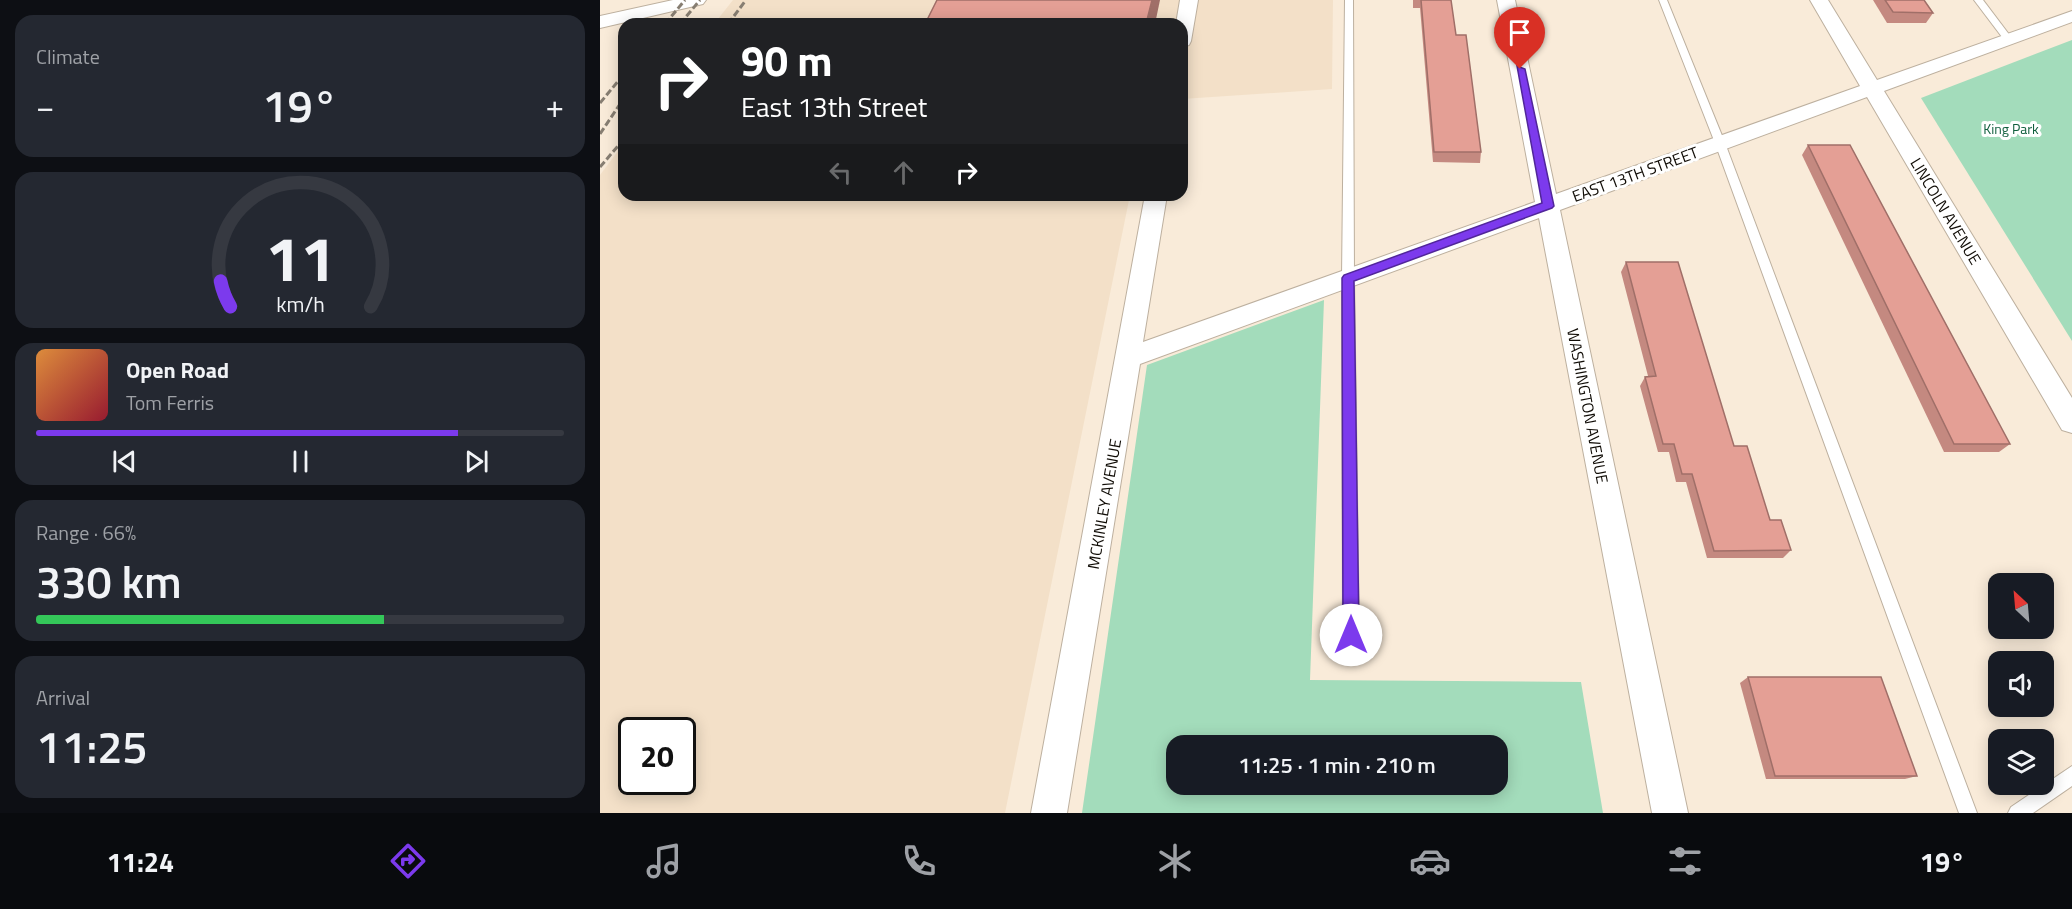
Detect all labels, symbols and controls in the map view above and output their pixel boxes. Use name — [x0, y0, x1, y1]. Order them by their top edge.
pin — [1494, 7, 1545, 69]
icon: arrive — [1503, 16, 1536, 49]
text: 90 m — [741, 28, 833, 92]
text: Climate — [36, 41, 100, 72]
icon: right — [642, 42, 720, 120]
text: 19° — [262, 71, 338, 139]
text: − — [36, 81, 54, 131]
text: + — [546, 81, 564, 131]
text: East 13th Street — [741, 86, 927, 127]
park label: King Park — [1983, 118, 2039, 139]
street label: EAST 13TH STREET — [1569, 140, 1702, 208]
street label: LINCOLN AVENUE — [1905, 153, 1987, 269]
icon: left — [824, 156, 857, 189]
icon: ahead — [887, 156, 920, 189]
icon: right — [950, 156, 983, 189]
text: 11 — [265, 210, 335, 305]
text: km/h — [276, 288, 324, 320]
street label: WASHINGTON AVENUE — [1561, 326, 1615, 486]
text: Open Road — [126, 353, 229, 387]
text: Tom Ferris — [126, 387, 214, 418]
street label: MCKINLEY AVENUE — [1081, 437, 1127, 571]
icon: previous — [108, 445, 141, 478]
icon: pause — [284, 445, 317, 478]
icon: next — [460, 445, 493, 478]
text: Range · 66% — [36, 517, 136, 548]
text: 330 km — [36, 547, 182, 615]
north arrow — [1988, 573, 2054, 639]
map controls — [1988, 573, 2054, 795]
position arrow — [1319, 603, 1383, 667]
button: sound — [1988, 651, 2054, 717]
text: Arrival — [36, 682, 90, 713]
text: 11:25 — [36, 712, 148, 780]
speed limit sign: 20 — [618, 717, 696, 795]
button: layers — [1988, 729, 2054, 795]
text: 11:25 · 1 min · 210 m — [1238, 748, 1436, 782]
icon: directions — [387, 840, 429, 882]
icon: music — [643, 840, 685, 882]
icon: phone — [898, 840, 940, 882]
icon: climate — [1154, 840, 1196, 882]
icon: car — [1409, 840, 1451, 882]
icon: filters — [1664, 840, 1706, 882]
text: 11:24 — [107, 841, 174, 882]
text: 19° — [1920, 841, 1965, 882]

